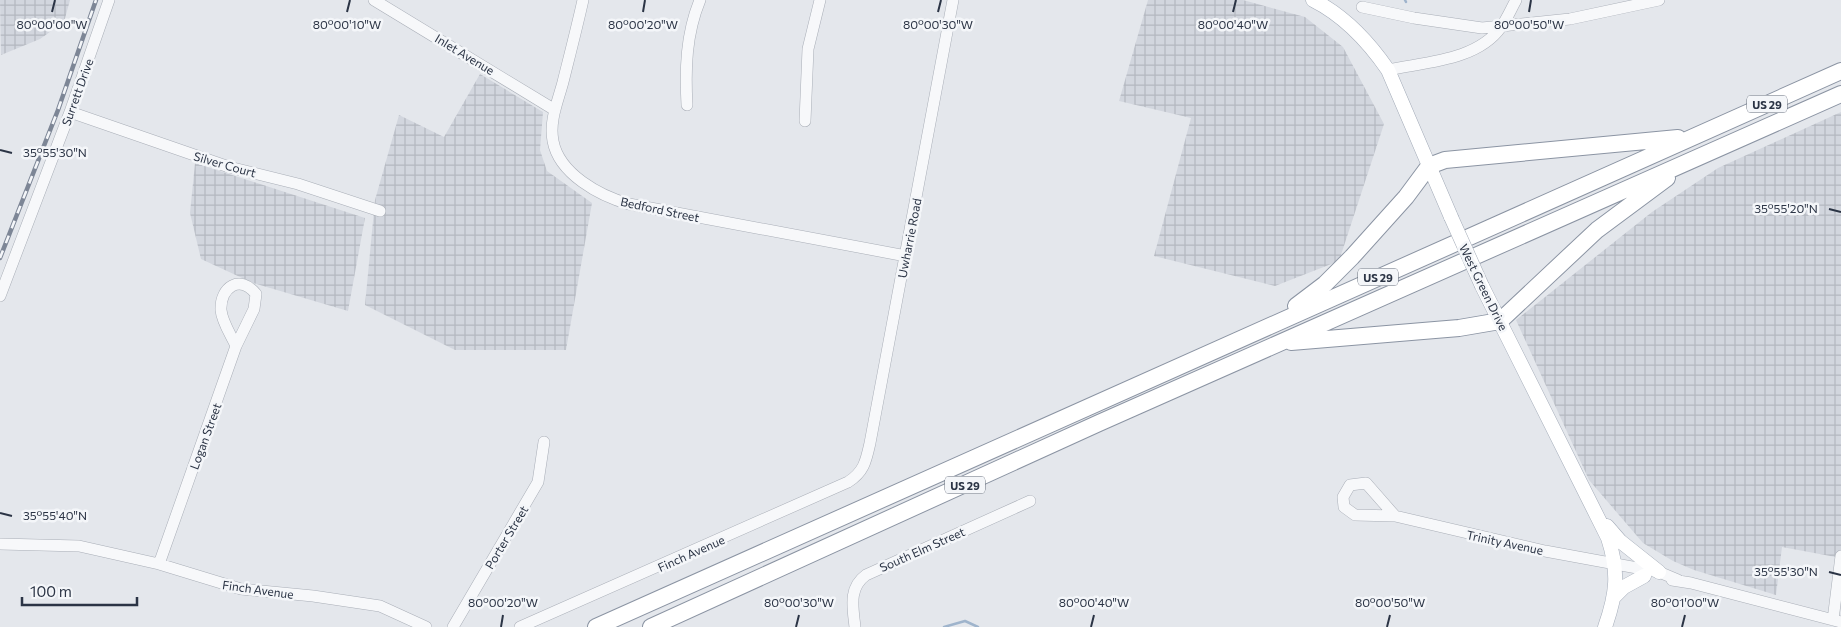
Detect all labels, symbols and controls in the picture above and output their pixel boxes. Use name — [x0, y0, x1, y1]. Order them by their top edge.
text: 80°00'00"W — [16, 17, 88, 31]
text: 80°00'10"W — [313, 17, 381, 31]
text: 80°00'20"W — [608, 17, 678, 31]
text: 80°00'30"W — [903, 17, 973, 31]
text: 80°00'40"W — [1198, 17, 1268, 31]
text: 80°00'50"W — [1494, 17, 1564, 31]
street label: Inlet Avenue — [433, 31, 497, 77]
street label: Surrett Drive — [58, 56, 96, 128]
road number: US 29 — [1747, 96, 1787, 112]
text: 35°55'30"N — [23, 145, 87, 159]
street label: Silver Court — [192, 148, 258, 180]
street label: Bedford Street — [619, 194, 701, 224]
street label: Uwharrie Road — [894, 197, 924, 279]
text: 35°55'20"N — [1754, 201, 1818, 215]
street label: West Green Drive — [1457, 241, 1511, 333]
road number: US 29 — [1358, 268, 1398, 286]
street label: Logan Street — [186, 401, 224, 471]
road number: US 29 — [945, 476, 985, 494]
street label: Porter Street — [482, 503, 530, 571]
text: 35°55'40"N — [23, 508, 87, 522]
street label: South Elm Street — [877, 524, 967, 574]
street label: Trinity Avenue — [1465, 527, 1545, 557]
street label: Finch Avenue — [655, 532, 727, 574]
text: 35°55'30"N — [1754, 564, 1818, 578]
scale bar — [22, 574, 138, 606]
street label: Finch Avenue — [221, 577, 295, 601]
text: 100 m — [30, 582, 72, 600]
text: 80°00'20"W — [468, 595, 538, 609]
text: 80°00'30"W — [764, 595, 834, 609]
text: 80°00'40"W — [1059, 595, 1129, 609]
text: 80°00'50"W — [1355, 595, 1425, 609]
text: 80°01'00"W — [1651, 595, 1719, 609]

